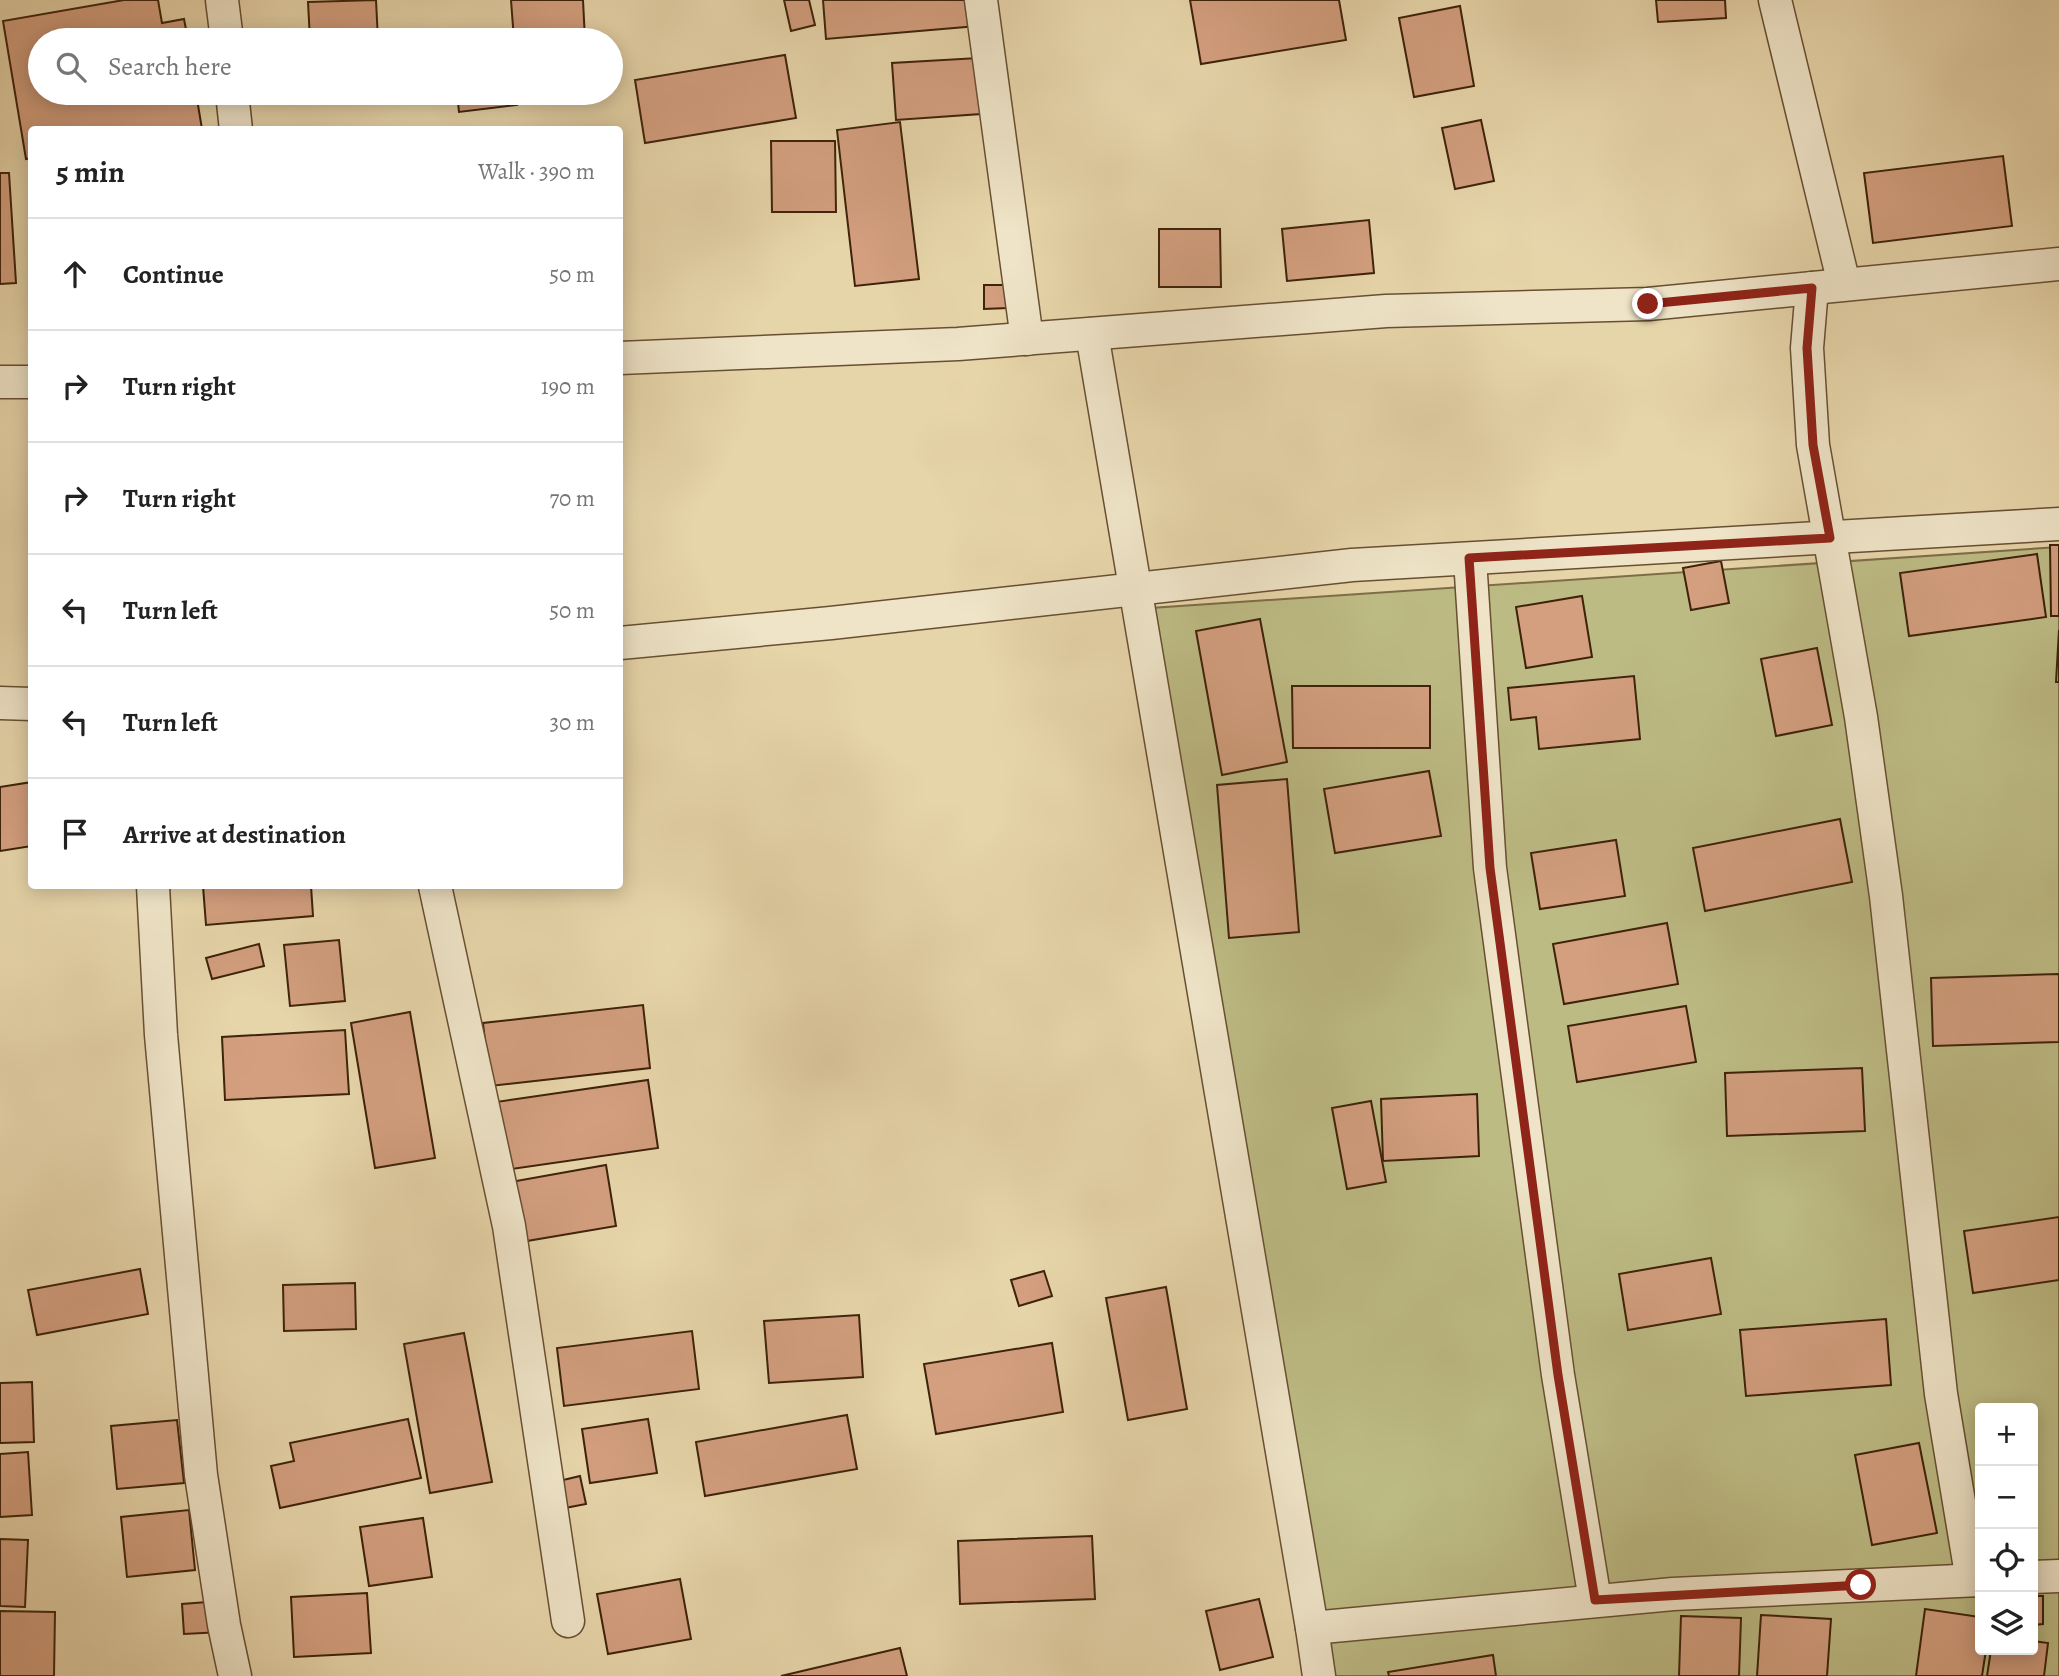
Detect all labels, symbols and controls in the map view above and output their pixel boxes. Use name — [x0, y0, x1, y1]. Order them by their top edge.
search box — [28, 28, 623, 105]
icon: search — [52, 48, 90, 86]
text: Search here — [108, 49, 232, 84]
text: 5 min — [56, 152, 125, 192]
text: Walk · 390 m — [478, 156, 595, 187]
icon: ahead — [56, 255, 94, 293]
text: Continue — [123, 257, 224, 292]
text: 50 m — [549, 259, 595, 290]
route end — [1632, 288, 1663, 319]
icon: right — [56, 367, 94, 405]
text: Turn right — [123, 369, 236, 404]
text: 190 m — [541, 371, 595, 402]
icon: right — [56, 479, 94, 517]
text: Turn right — [123, 481, 236, 516]
text: 70 m — [549, 483, 595, 514]
icon: left — [56, 591, 94, 629]
text: Turn left — [123, 593, 218, 628]
text: 50 m — [549, 595, 595, 626]
icon: left — [56, 703, 94, 741]
text: Turn left — [123, 705, 218, 740]
text: 30 m — [549, 707, 595, 738]
icon: arrive — [56, 815, 94, 853]
text: Arrive at destination — [123, 817, 346, 852]
map controls — [1975, 1403, 2038, 1655]
button: + — [1975, 1403, 2038, 1466]
button: − — [1975, 1466, 2038, 1529]
button: locate — [1975, 1529, 2038, 1592]
route start — [1845, 1569, 1876, 1600]
button: layers — [1975, 1592, 2038, 1655]

